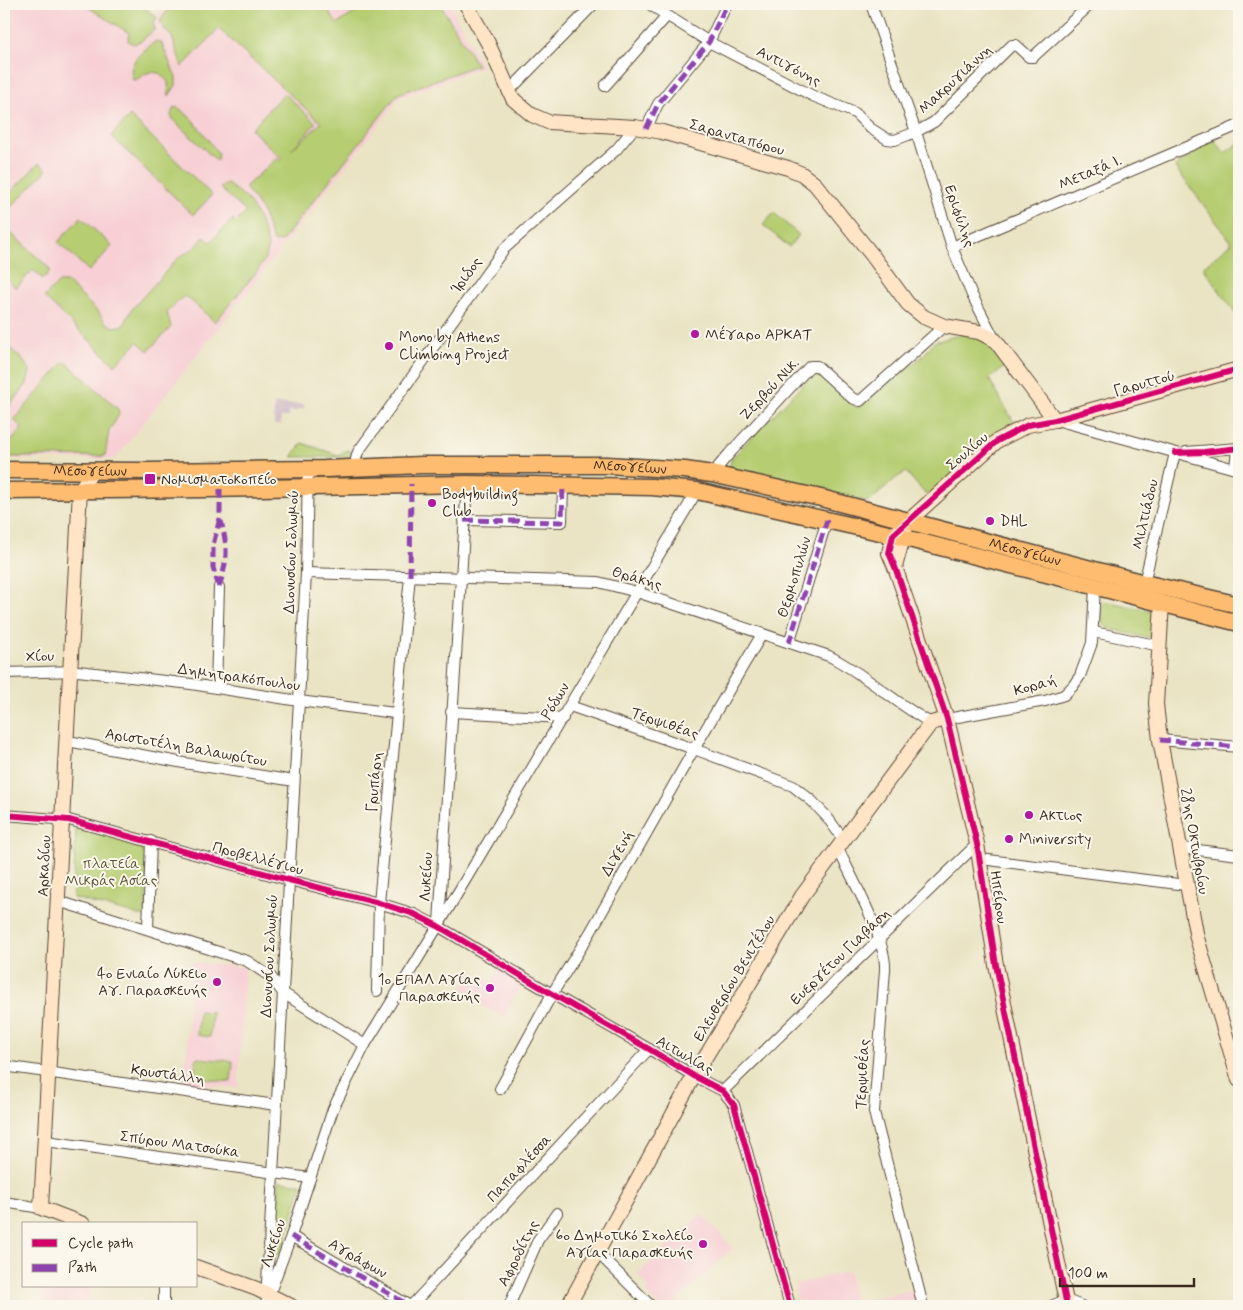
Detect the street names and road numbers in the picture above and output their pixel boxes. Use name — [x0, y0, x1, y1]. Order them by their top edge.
street label: Μακρυγιάννη — [915, 40, 997, 119]
street label: Αντιγόνης — [753, 42, 825, 92]
street label: Σαρανταπόρου — [687, 115, 787, 161]
street label: Μεταξά Ι. — [1056, 151, 1125, 195]
street label: Εριφύλης — [939, 183, 979, 251]
street label: Ίριδος — [447, 253, 487, 298]
street label: Ζερβού Νικ. — [736, 354, 804, 425]
street label: Γαρυττού — [1111, 366, 1177, 402]
street label: Σουλίου — [942, 428, 993, 476]
street label: Μεσογείων — [593, 456, 668, 480]
street label: Μεσογείων — [53, 461, 127, 482]
street label: Μιλτιάδου — [1128, 477, 1164, 551]
street label: Διονυσίου Σολωμού — [280, 490, 304, 614]
street label: Θερμοπυλών — [773, 534, 817, 620]
street label: Μεσογείων — [986, 534, 1063, 572]
street label: Θράκης — [609, 562, 665, 596]
street label: Χίου — [25, 647, 55, 667]
street label: Δημητρακόπουλου — [176, 660, 302, 697]
street label: Κοραή — [1012, 671, 1059, 701]
street label: Ρόδων — [537, 679, 575, 724]
street label: Τερψιθέας — [628, 703, 702, 745]
street label: Αριστοτέλη Βαλαωρίτου — [103, 724, 268, 772]
street label: Γρυπάρη — [362, 751, 388, 813]
street label: 28ης Οκτωβρίου — [1175, 786, 1213, 896]
street label: Διγενή — [597, 827, 639, 880]
street label: Αρκαδίου — [33, 835, 57, 897]
street label: Προβελλέγιου — [210, 837, 306, 881]
street label: Λυκείου — [416, 851, 438, 902]
street label: Ηπείρου — [984, 869, 1012, 925]
street label: Διονυσίου Σολωμού — [257, 894, 283, 1018]
street label: Ευεργέτου Γιαβάση — [786, 904, 895, 1010]
street label: Ελευθερίου Βενιζέλου — [689, 912, 781, 1045]
street label: Αιτωλίας — [652, 1031, 717, 1081]
street label: Τερψιθέας — [851, 1038, 875, 1110]
street label: Κρυστάλλη — [130, 1060, 206, 1090]
street label: Σπύρου Ματσούκα — [119, 1127, 241, 1163]
street label: Παπαφλέσσα — [483, 1130, 557, 1207]
street label: Λυκείου — [256, 1216, 292, 1270]
street label: Αφροδίτης — [494, 1216, 544, 1290]
street label: Αγράφων — [325, 1234, 391, 1284]

